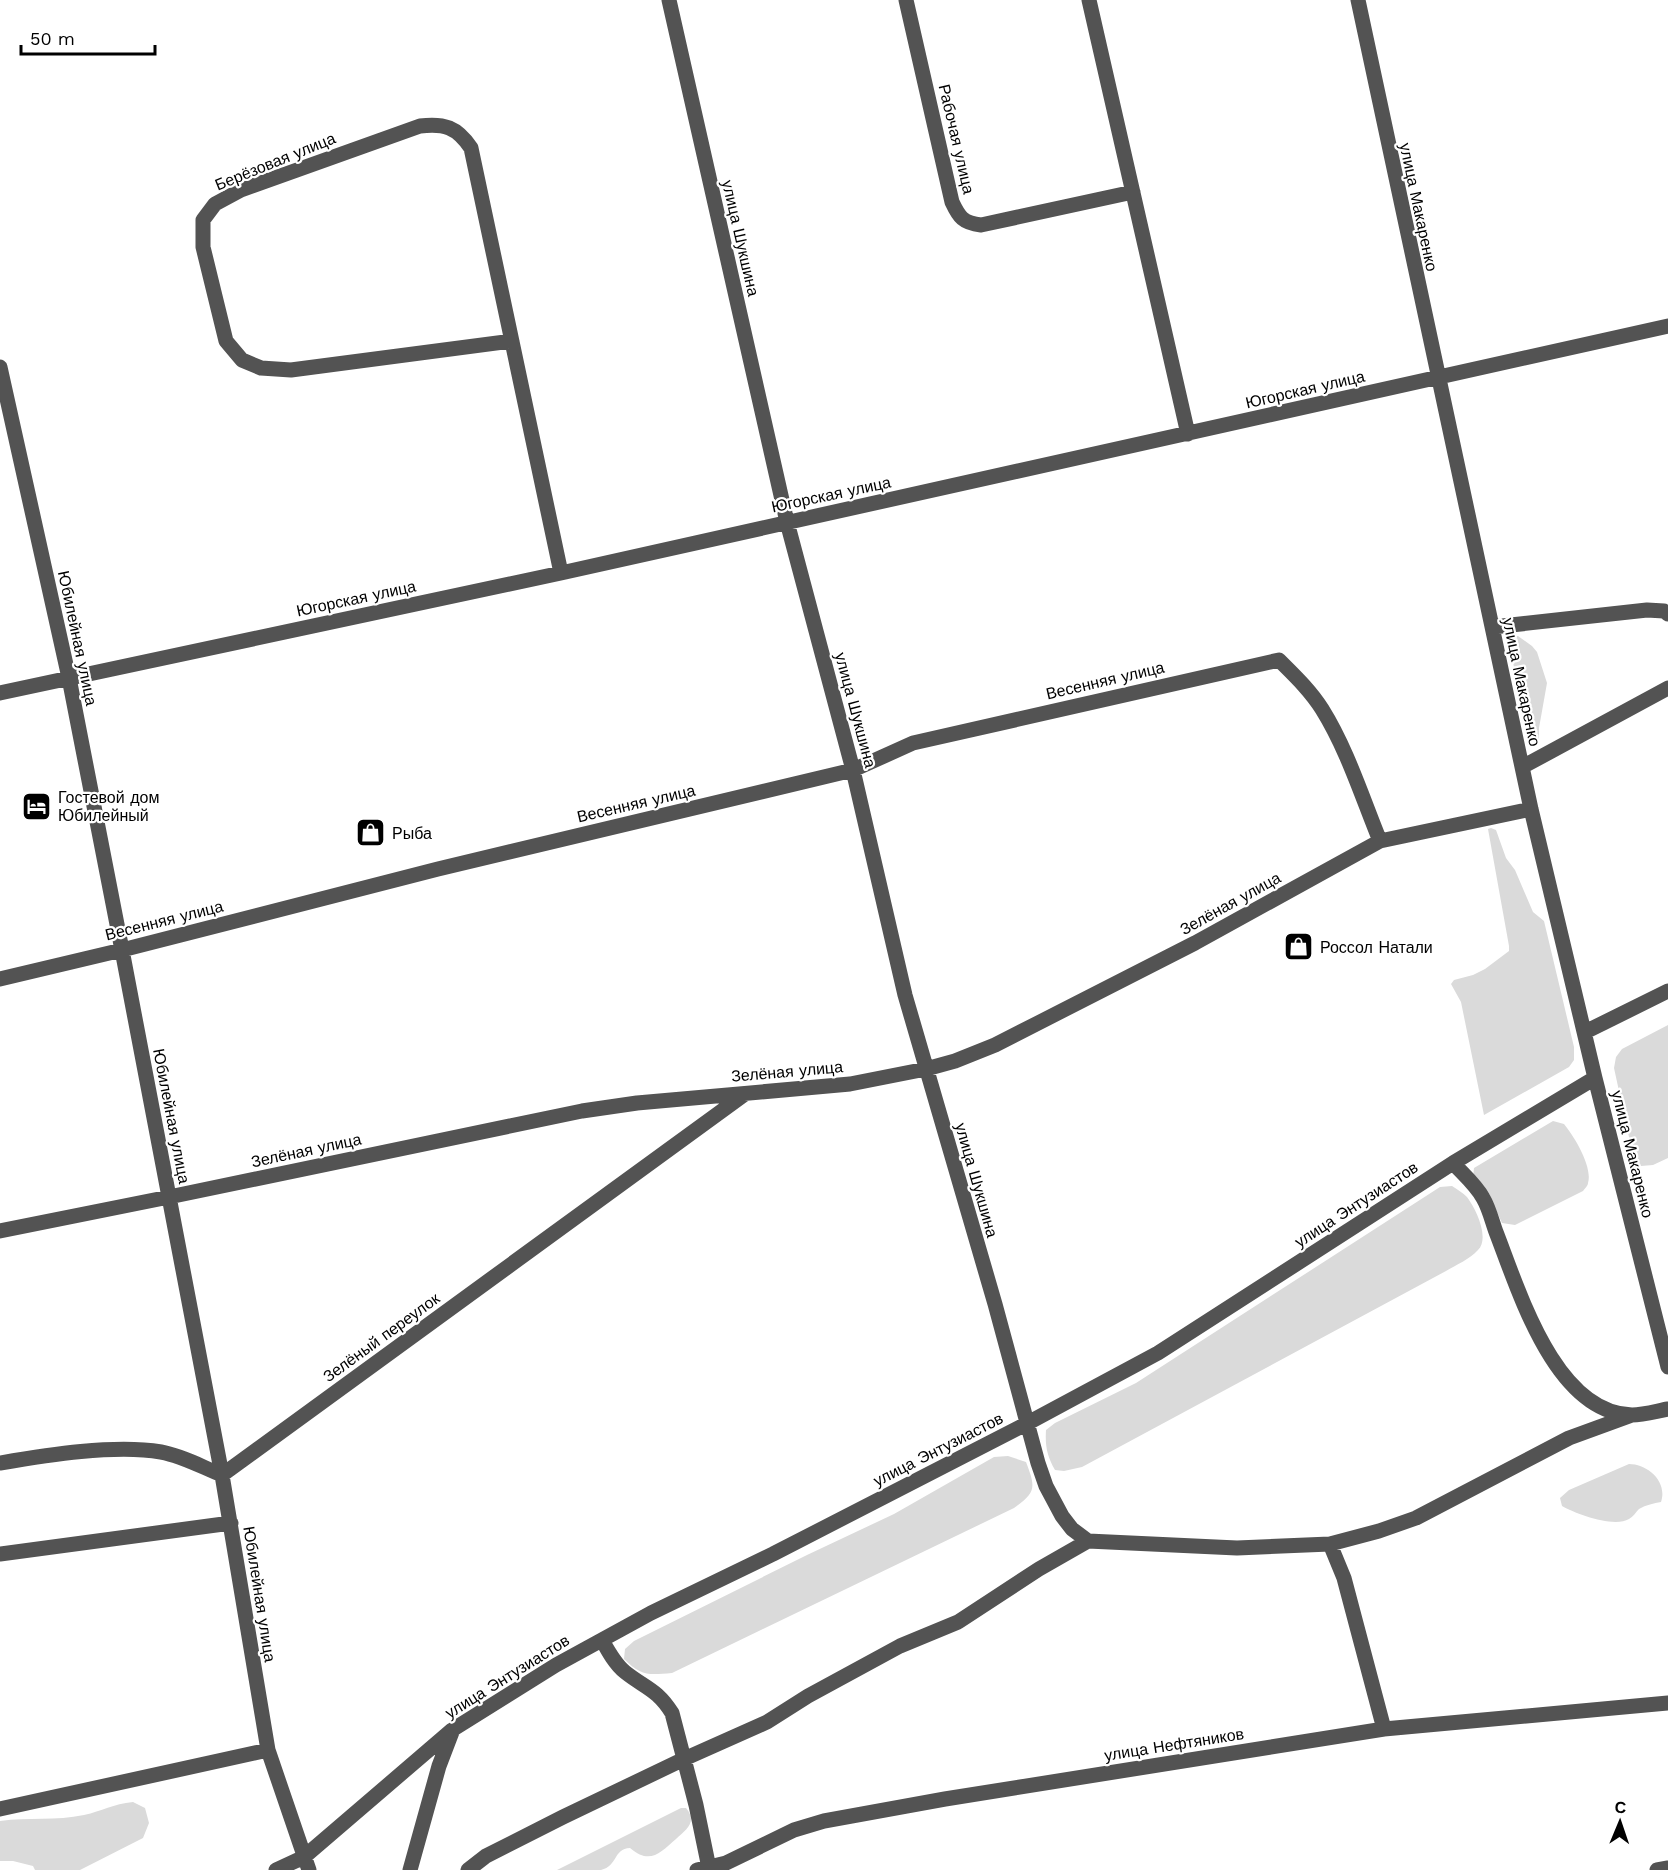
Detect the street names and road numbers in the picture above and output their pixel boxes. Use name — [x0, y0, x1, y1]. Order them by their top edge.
street label: Рабочая улица — [935, 82, 978, 196]
street label: Берёзовая улица — [212, 129, 338, 194]
street label: улица Макаренко — [1396, 141, 1441, 273]
street label: улица Шукшина — [718, 178, 763, 298]
street label: Югорская улица — [1244, 367, 1367, 412]
street label: Югорская улица — [770, 473, 893, 516]
street label: Юбилейная улица — [54, 569, 101, 707]
street label: Югорская улица — [295, 577, 418, 620]
street label: улица Макаренко — [1499, 616, 1544, 748]
street label: улица Шукшина — [831, 650, 880, 770]
street label: Весенняя улица — [1044, 658, 1166, 703]
street label: Весенняя улица — [575, 781, 697, 826]
street label: Зелёная улица — [1177, 868, 1284, 939]
street label: Весенняя улица — [103, 897, 225, 944]
street label: Юбилейная улица — [149, 1047, 194, 1185]
street label: Зелёная улица — [730, 1057, 844, 1086]
street label: улица Макаренко — [1607, 1088, 1658, 1220]
street label: улица Шукшина — [951, 1121, 1002, 1240]
street label: Зелёная улица — [249, 1130, 363, 1171]
street label: улица Энтузиастов — [1291, 1158, 1421, 1251]
street label: Зелёный переулок — [319, 1288, 444, 1386]
street label: улица Энтузиастов — [870, 1409, 1006, 1490]
street label: Юбилейная улица — [239, 1525, 280, 1663]
street label: улица Энтузиастов — [442, 1630, 573, 1722]
street label: улица Нефтяников — [1103, 1724, 1245, 1765]

